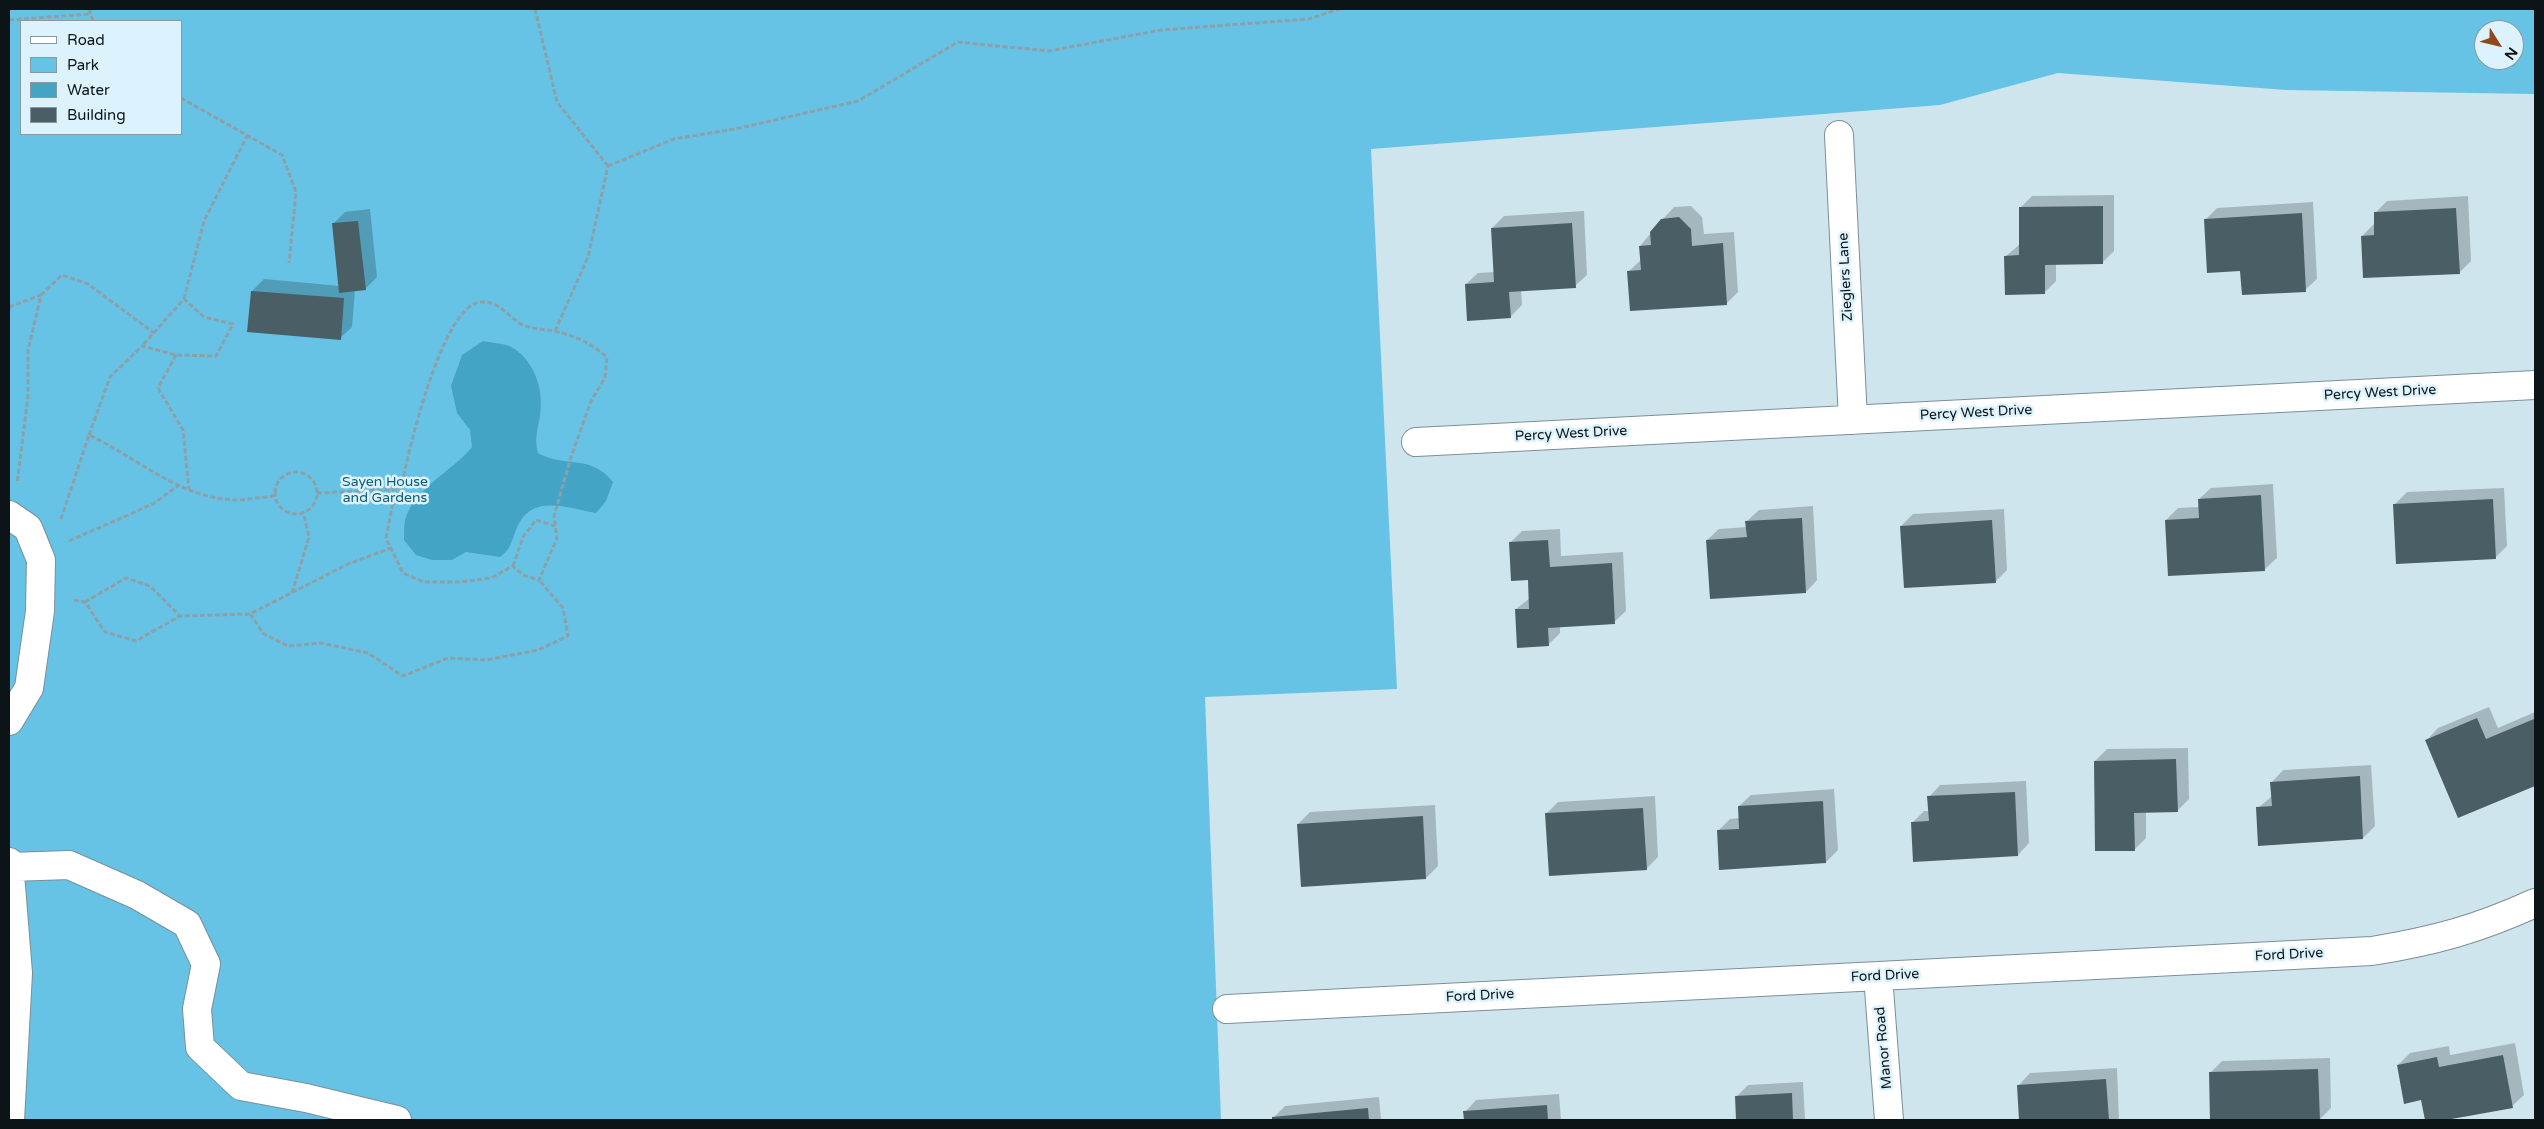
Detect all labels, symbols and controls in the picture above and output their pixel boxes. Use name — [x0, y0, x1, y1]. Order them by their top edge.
legend — [20, 20, 182, 135]
north arrow — [2474, 20, 2524, 70]
text: Road — [67, 31, 105, 49]
text: N — [2501, 44, 2521, 63]
text: Park — [67, 56, 99, 74]
text: Water — [67, 81, 110, 99]
text: Building — [67, 106, 126, 124]
street label: Zieglers Lane — [1835, 232, 1857, 322]
street label: Percy West Drive — [2323, 382, 2437, 404]
street label: Percy West Drive — [1919, 402, 2033, 424]
street label: Percy West Drive — [1514, 423, 1628, 445]
park label: Sayen House and Gardens — [342, 474, 428, 507]
street label: Ford Drive — [2254, 945, 2324, 965]
street label: Ford Drive — [1850, 966, 1920, 986]
street label: Ford Drive — [1445, 986, 1515, 1006]
street label: Manor Road — [1872, 1006, 1896, 1090]

